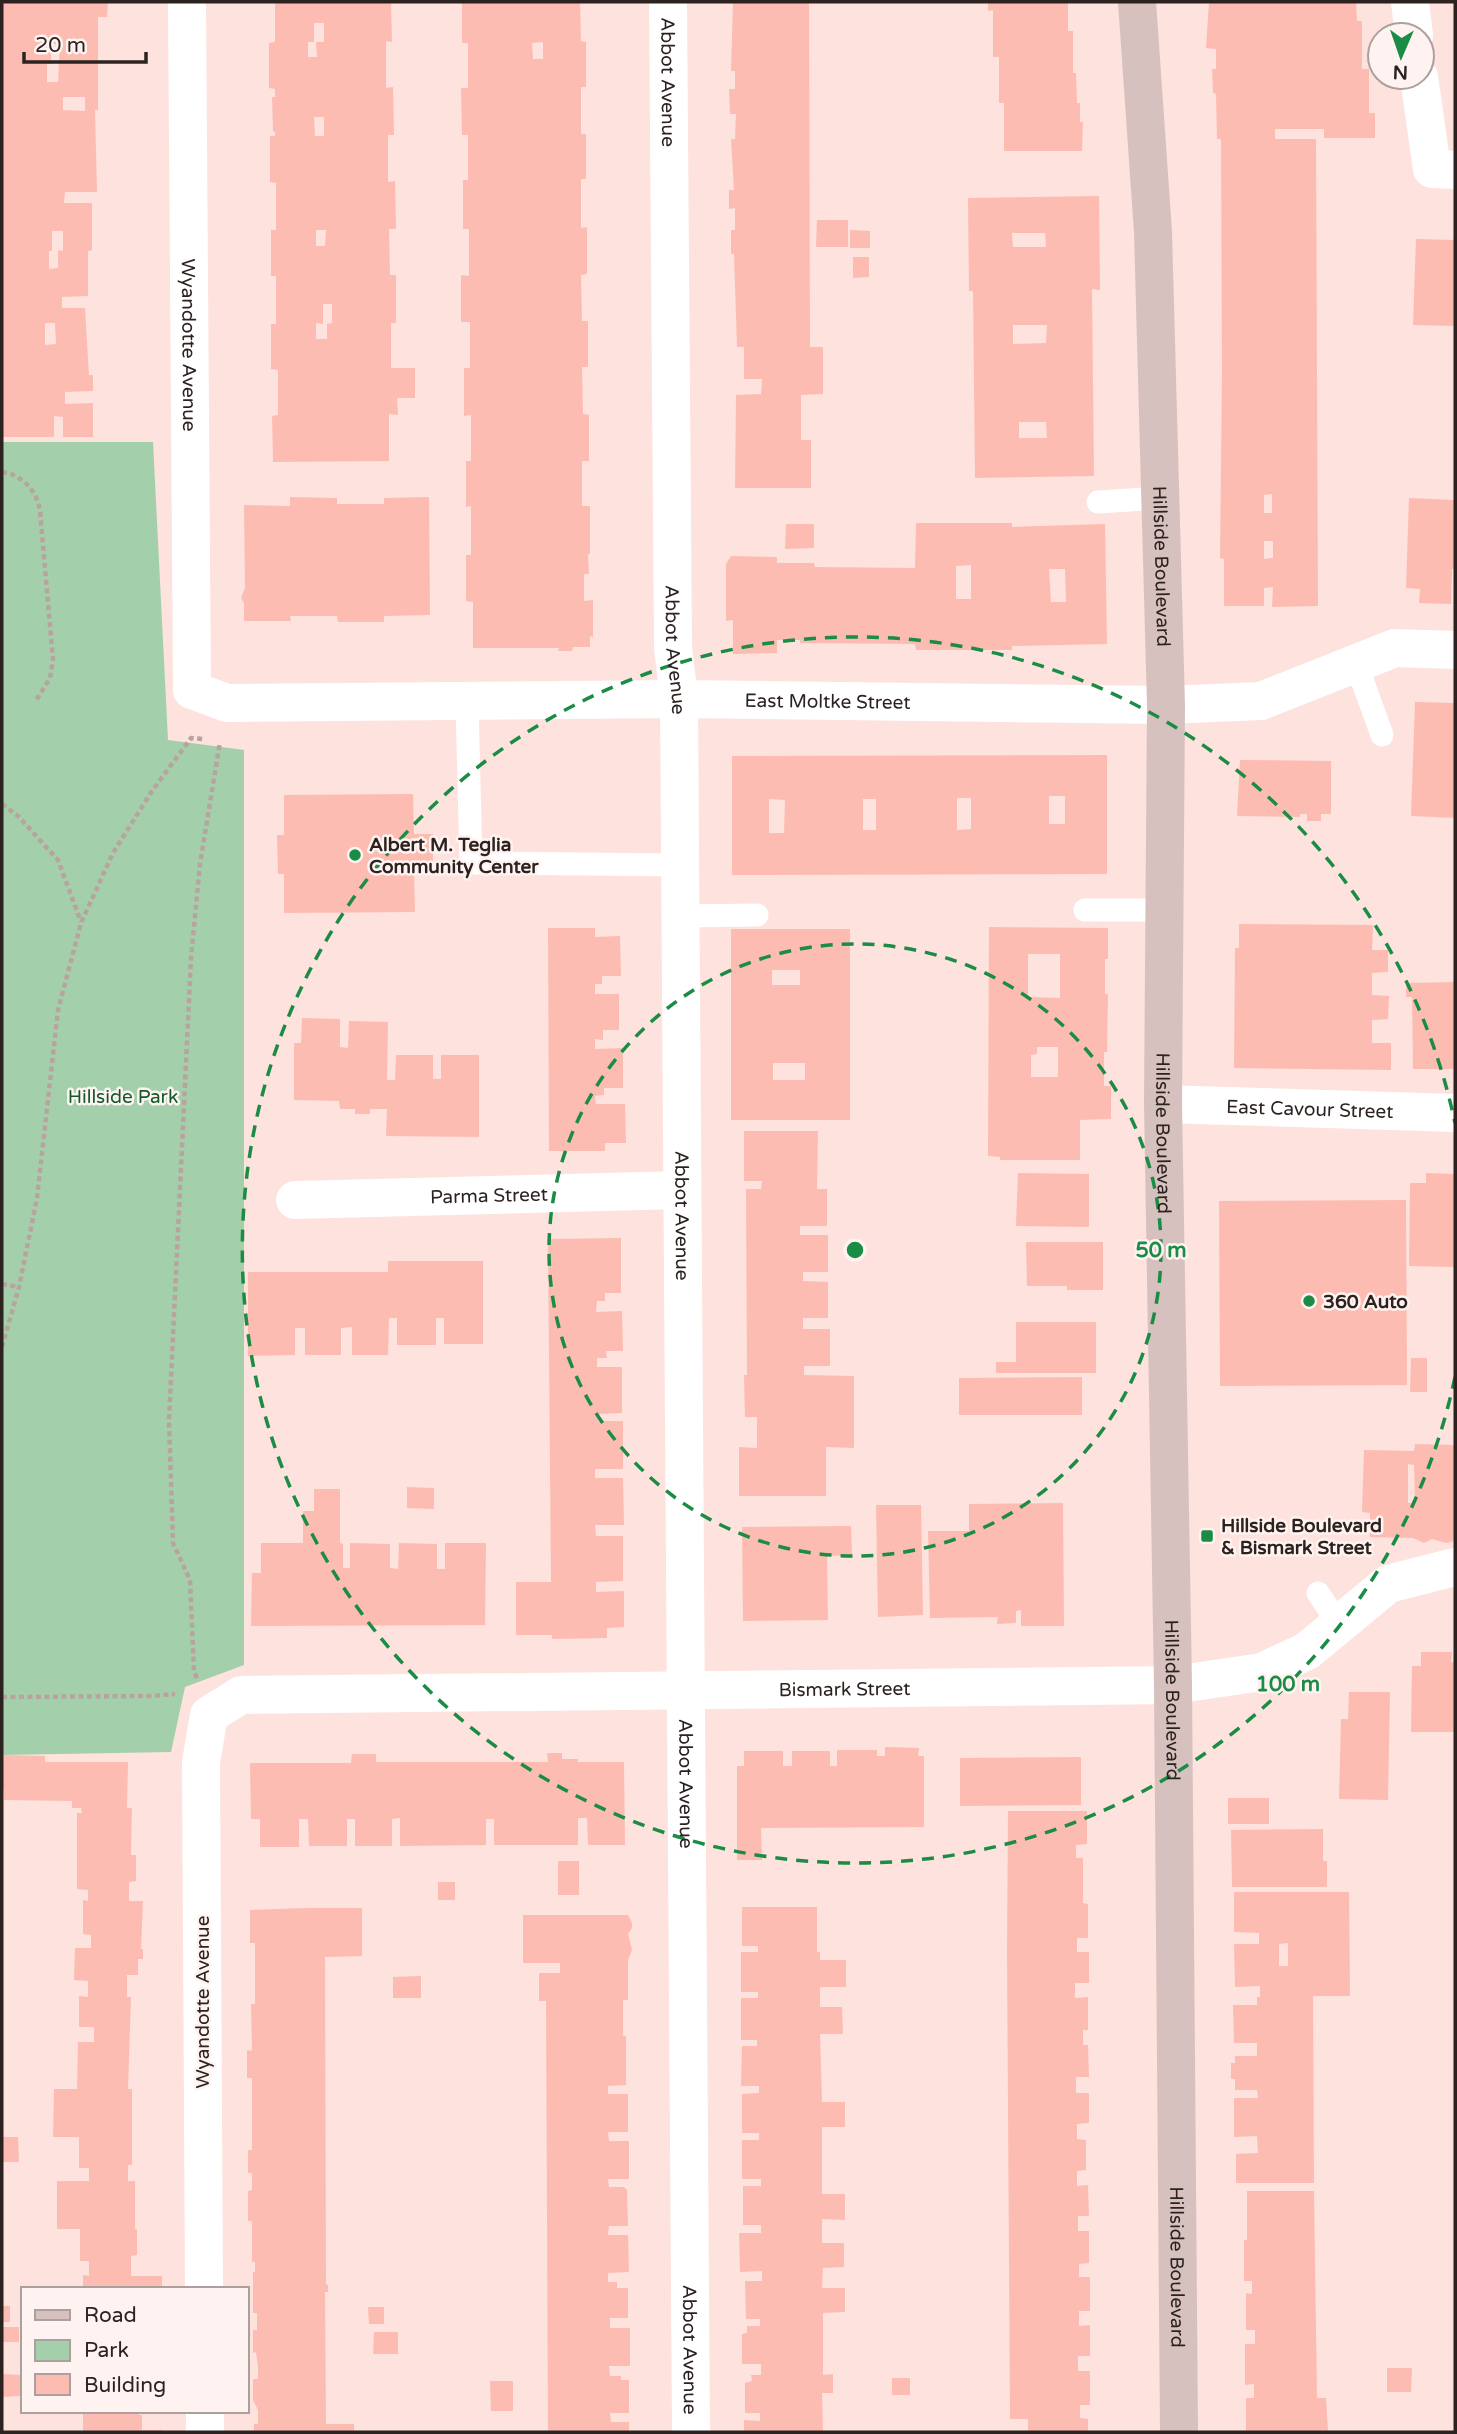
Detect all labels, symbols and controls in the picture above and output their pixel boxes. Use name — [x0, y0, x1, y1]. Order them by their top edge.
street label: Abbot Avenue — [656, 17, 679, 147]
scale bar — [24, 21, 147, 65]
north arrow — [1366, 21, 1436, 91]
text: 20 m — [35, 33, 86, 58]
text: N — [1392, 61, 1408, 83]
street label: Wyandotte Avenue — [177, 258, 200, 432]
street label: Hillside Boulevard — [1148, 485, 1174, 647]
street label: Abbot Avenue — [661, 585, 689, 715]
street label: East Moltke Street — [745, 690, 911, 714]
place label: Albert M. Teglia Community Center — [369, 834, 539, 879]
marker: Albert M. Teglia Community Center — [347, 847, 363, 863]
street label: Hillside Boulevard — [1151, 1053, 1175, 1214]
park label: Hillside Park — [68, 1086, 178, 1108]
street label: East Cavour Street — [1226, 1096, 1394, 1123]
street label: Abbot Avenue — [670, 1151, 693, 1281]
street label: Parma Street — [430, 1183, 548, 1209]
centre of rings — [843, 1238, 867, 1262]
text: 50 m — [1135, 1238, 1187, 1263]
place label: 360 Auto — [1323, 1291, 1408, 1313]
marker: 360 Auto — [1301, 1293, 1317, 1309]
place label: Hillside Boulevard & Bismark Street — [1221, 1515, 1382, 1559]
marker: Hillside Boulevard & Bismark Street — [1199, 1528, 1215, 1544]
street label: Hillside Boulevard — [1160, 1619, 1184, 1781]
text: 100 m — [1256, 1672, 1320, 1697]
street label: Bismark Street — [778, 1678, 911, 1701]
street label: Abbot Avenue — [674, 1719, 697, 1849]
street label: Wyandotte Avenue — [192, 1916, 214, 2088]
street label: Hillside Boulevard — [1165, 2186, 1188, 2348]
street label: Abbot Avenue — [678, 2285, 701, 2415]
legend — [21, 2287, 248, 2413]
text: Road — [84, 2303, 137, 2328]
text: Park — [84, 2338, 129, 2363]
text: Building — [84, 2373, 166, 2398]

